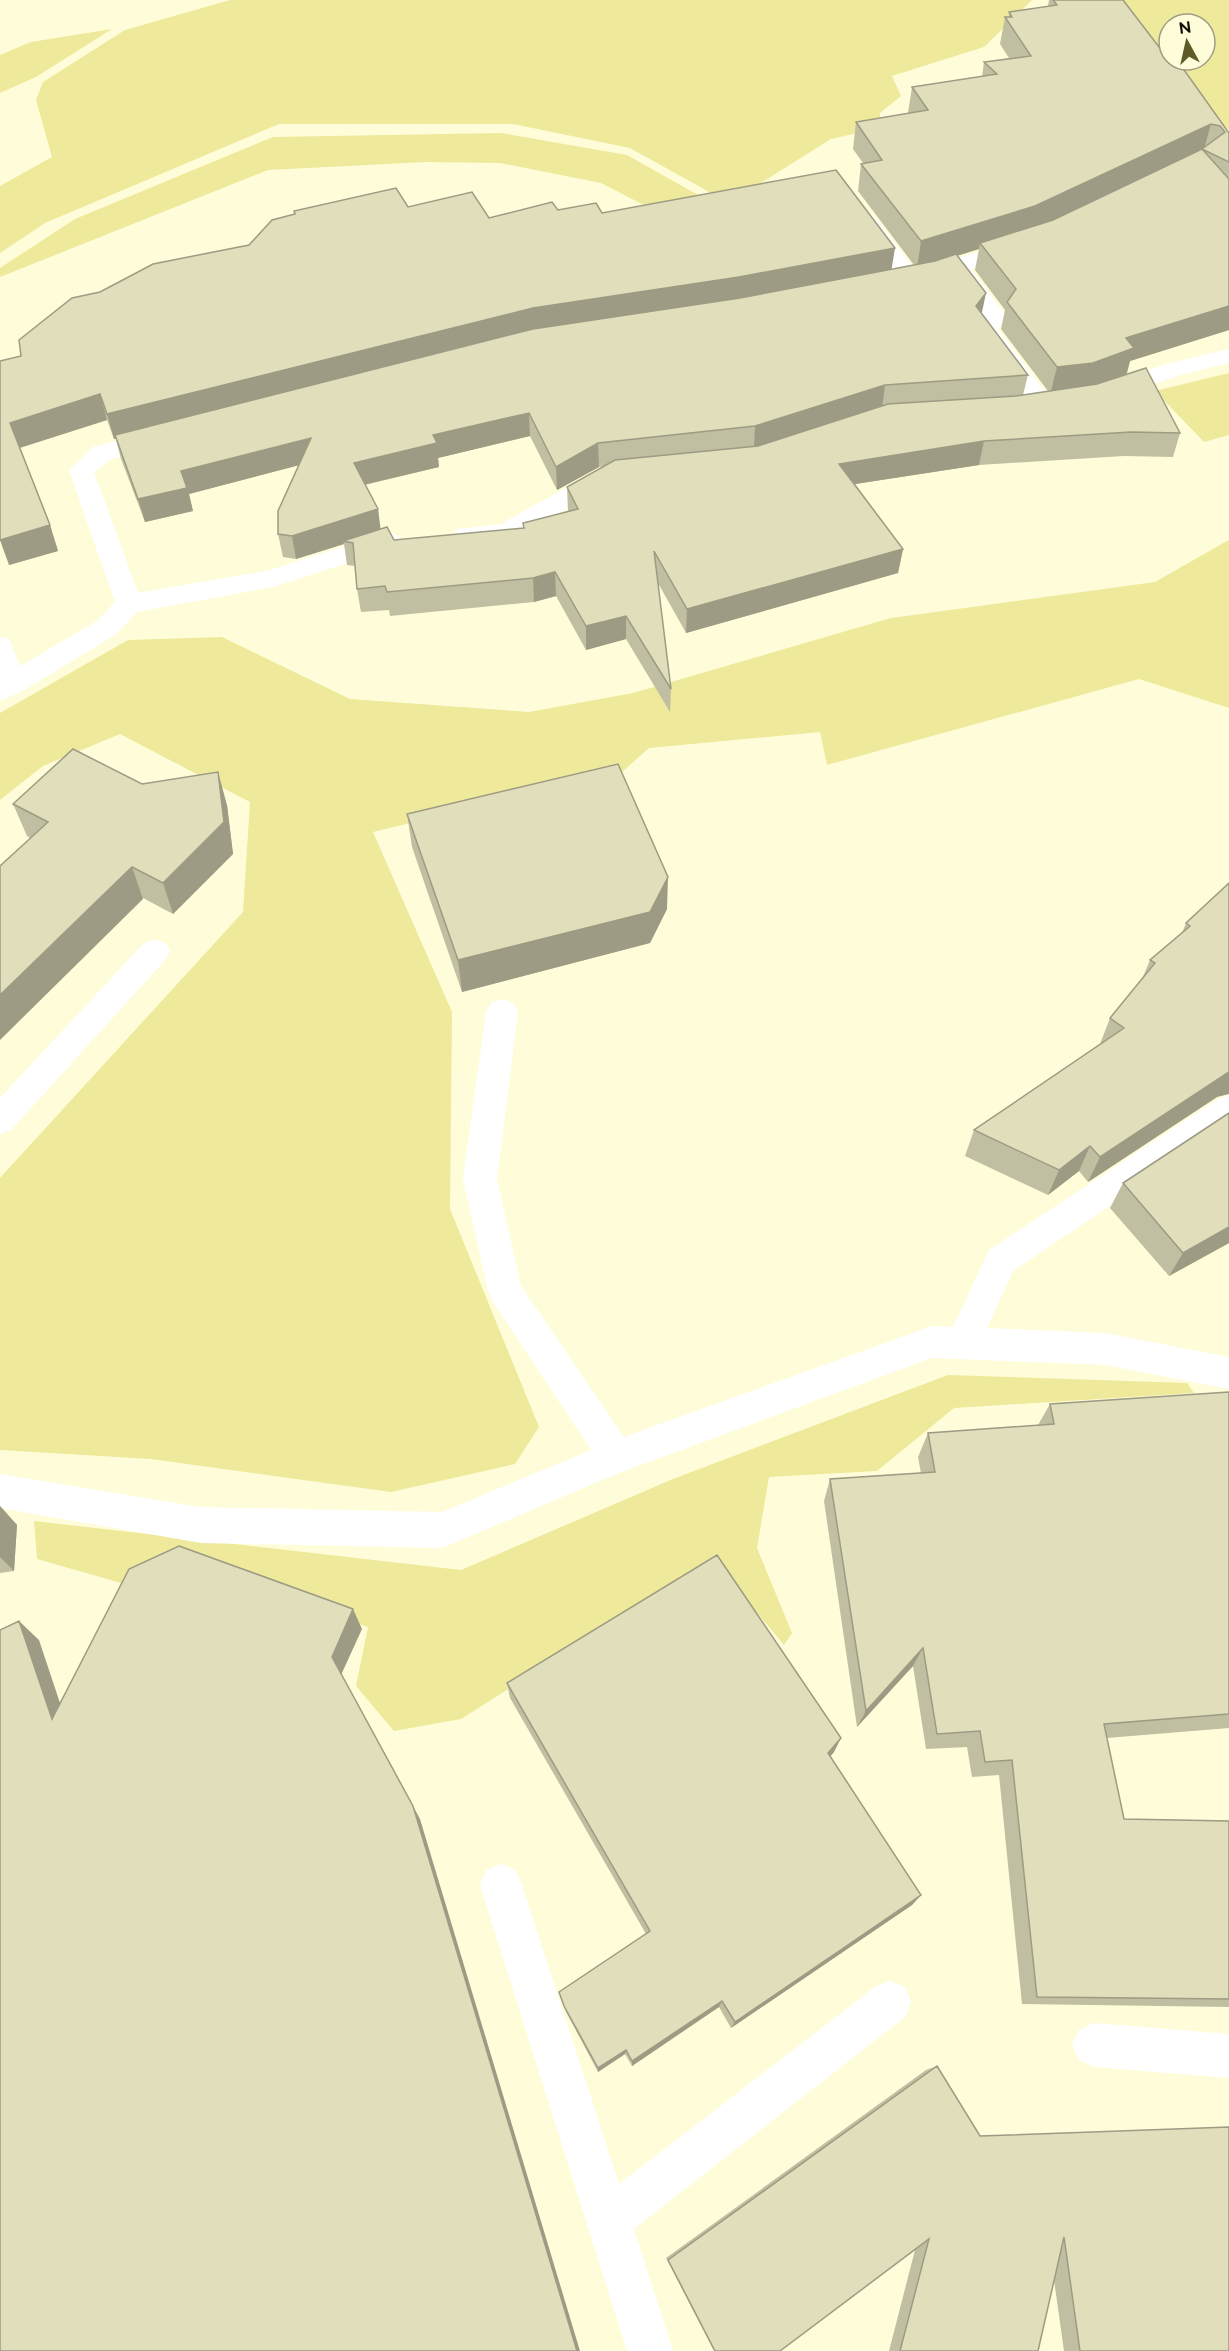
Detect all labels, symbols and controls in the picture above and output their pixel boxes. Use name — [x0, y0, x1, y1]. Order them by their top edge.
north arrow — [1157, 12, 1217, 72]
text: N — [1178, 17, 1192, 38]

